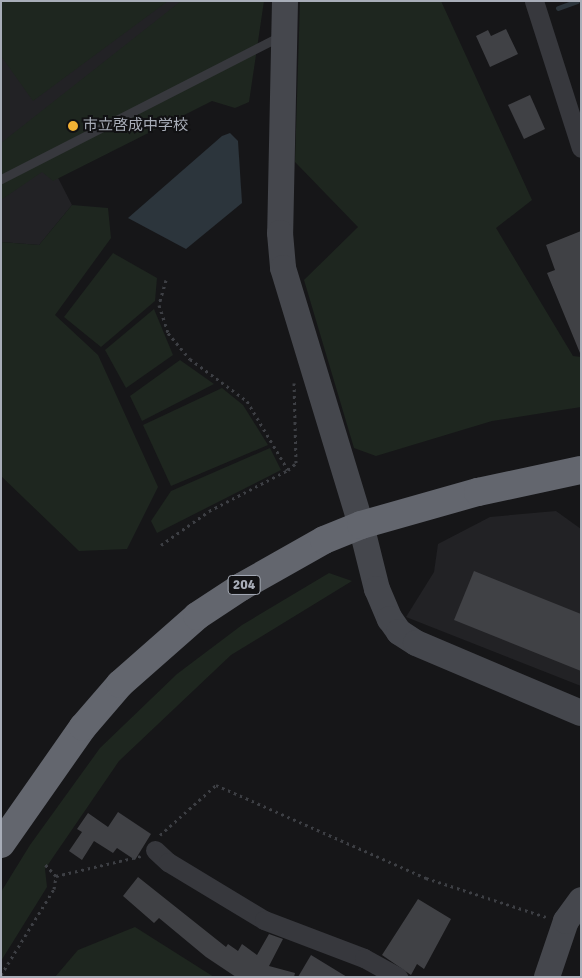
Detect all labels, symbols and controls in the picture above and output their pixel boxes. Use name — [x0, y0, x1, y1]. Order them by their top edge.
place label: 市立啓成中学校 — [83, 117, 188, 135]
marker: 市立啓成中学校 — [67, 120, 79, 132]
road number: 204 — [226, 574, 262, 596]

